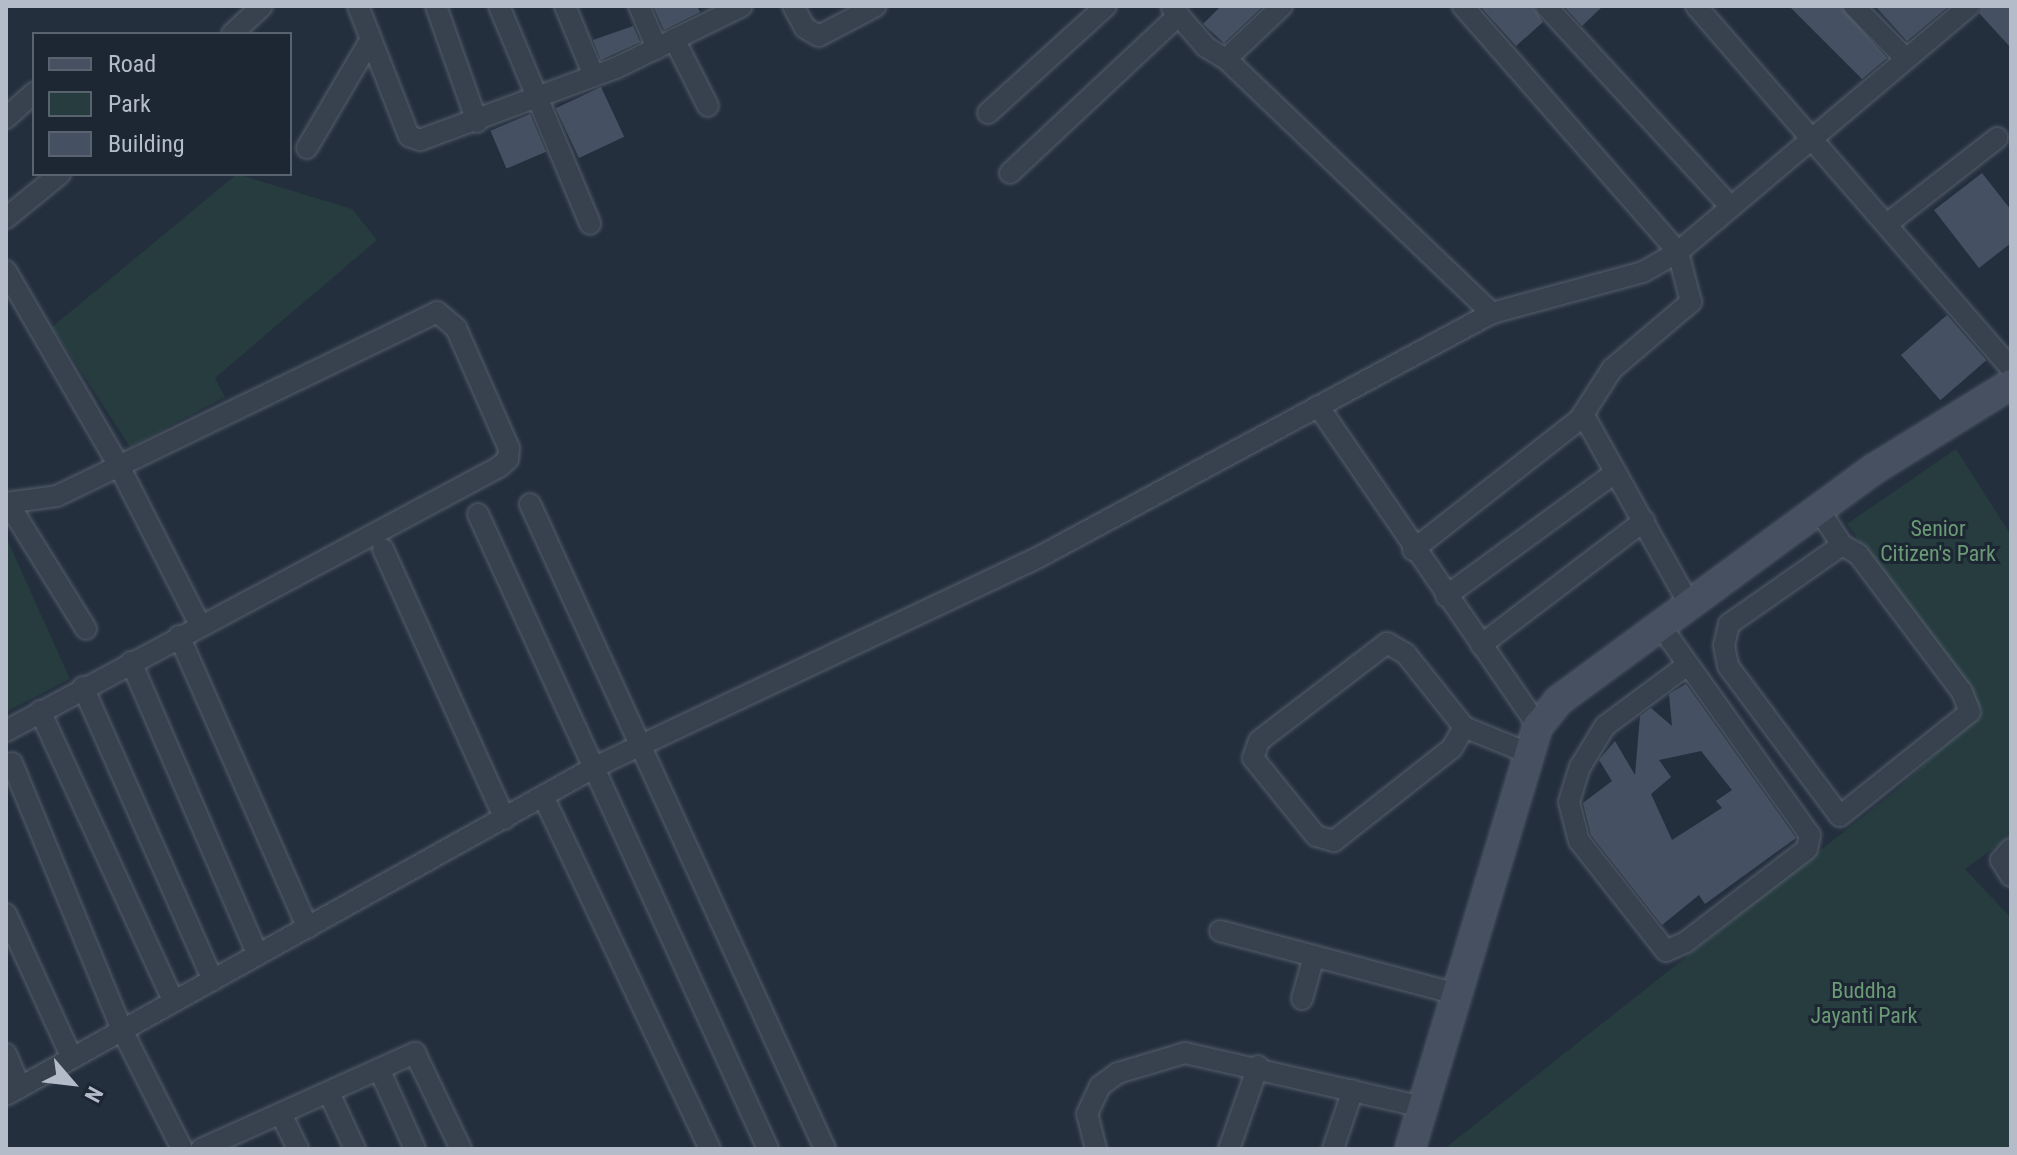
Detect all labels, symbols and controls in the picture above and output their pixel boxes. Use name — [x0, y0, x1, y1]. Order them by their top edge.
legend — [32, 32, 292, 176]
text: Road — [108, 50, 156, 78]
text: Park — [108, 90, 151, 118]
text: Building — [108, 130, 185, 158]
park label: Senior Citizen's Park — [1880, 515, 1996, 566]
park label: Buddha Jayanti Park — [1810, 977, 1918, 1028]
north arrow — [32, 1043, 112, 1123]
text: N — [79, 1083, 108, 1106]

